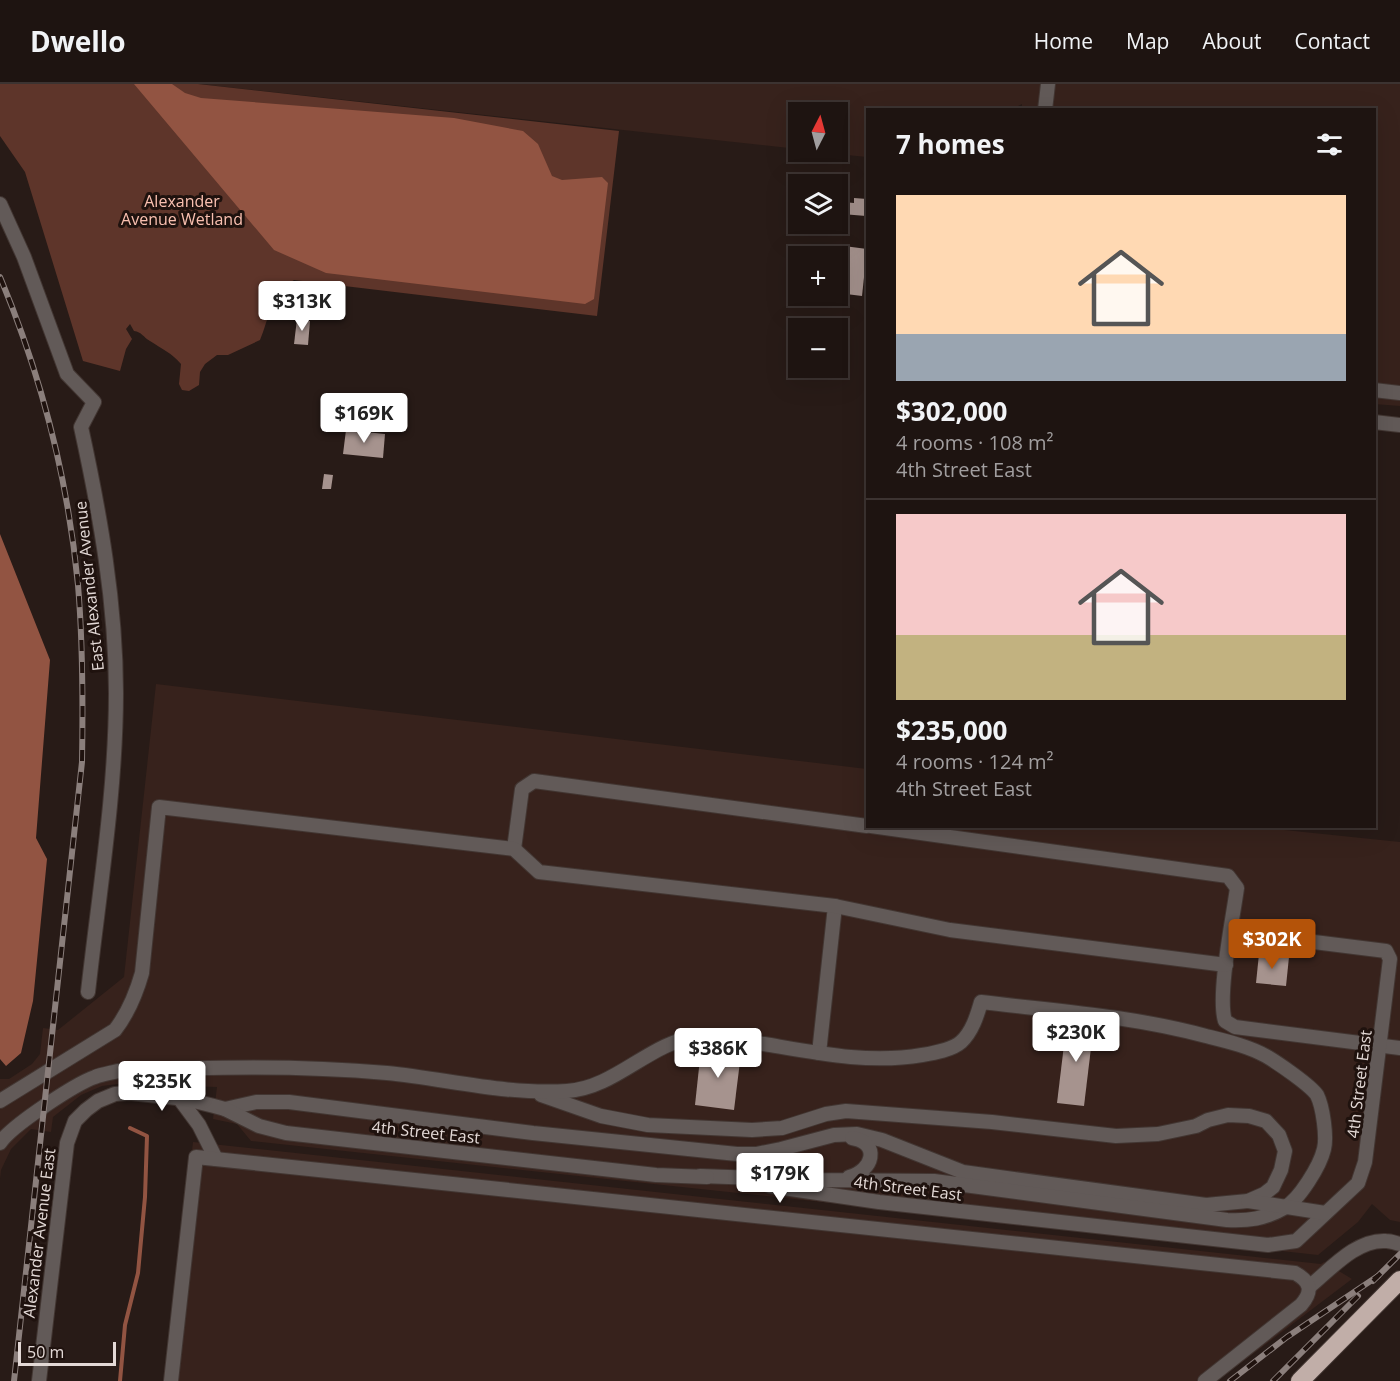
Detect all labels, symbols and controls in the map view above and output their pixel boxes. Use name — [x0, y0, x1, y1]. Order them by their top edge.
text: Dwello — [30, 22, 126, 60]
text: Home — [1034, 27, 1093, 55]
text: Map — [1126, 27, 1169, 55]
text: About — [1202, 27, 1262, 55]
text: Contact — [1295, 27, 1370, 55]
north arrow — [788, 102, 848, 162]
map controls — [788, 102, 848, 378]
text: 7 homes — [896, 126, 1005, 162]
icon: filters — [1313, 128, 1346, 161]
button: layers — [788, 174, 848, 234]
park label: Alexander Avenue Wetland — [121, 190, 243, 230]
icon: home — [1067, 234, 1175, 342]
button: + — [788, 246, 848, 306]
pin: $313K — [260, 281, 344, 332]
text: $313K — [272, 287, 332, 314]
button: − — [788, 318, 848, 378]
pin: $169K — [322, 393, 406, 444]
text: $302,000 — [896, 393, 1007, 429]
text: $169K — [334, 399, 394, 426]
text: 4 rooms · 108 m² — [896, 429, 1054, 456]
text: 4th Street East — [896, 456, 1032, 483]
street label: East Alexander Avenue — [69, 500, 109, 672]
icon: home — [1067, 553, 1175, 661]
text: $235,000 — [896, 712, 1007, 748]
text: 4 rooms · 124 m² — [896, 748, 1054, 775]
text: 4th Street East — [896, 775, 1032, 802]
pin: $302K — [1230, 919, 1314, 970]
text: $302K — [1242, 925, 1302, 952]
pin: $230K — [1034, 1012, 1118, 1063]
text: $230K — [1046, 1018, 1106, 1045]
pin: $386K — [676, 1028, 760, 1079]
street label: 4th Street East — [1341, 1028, 1377, 1139]
text: $386K — [688, 1034, 748, 1061]
pin: $235K — [120, 1061, 204, 1112]
text: $235K — [132, 1067, 192, 1094]
street label: 4th Street East — [371, 1115, 482, 1149]
street label: Alexander Avenue East — [18, 1147, 60, 1319]
pin: $179K — [738, 1153, 822, 1204]
text: $179K — [750, 1159, 810, 1186]
street label: 4th Street East — [853, 1170, 964, 1206]
scale bar — [18, 1339, 116, 1366]
text: 50 m — [27, 1341, 64, 1363]

